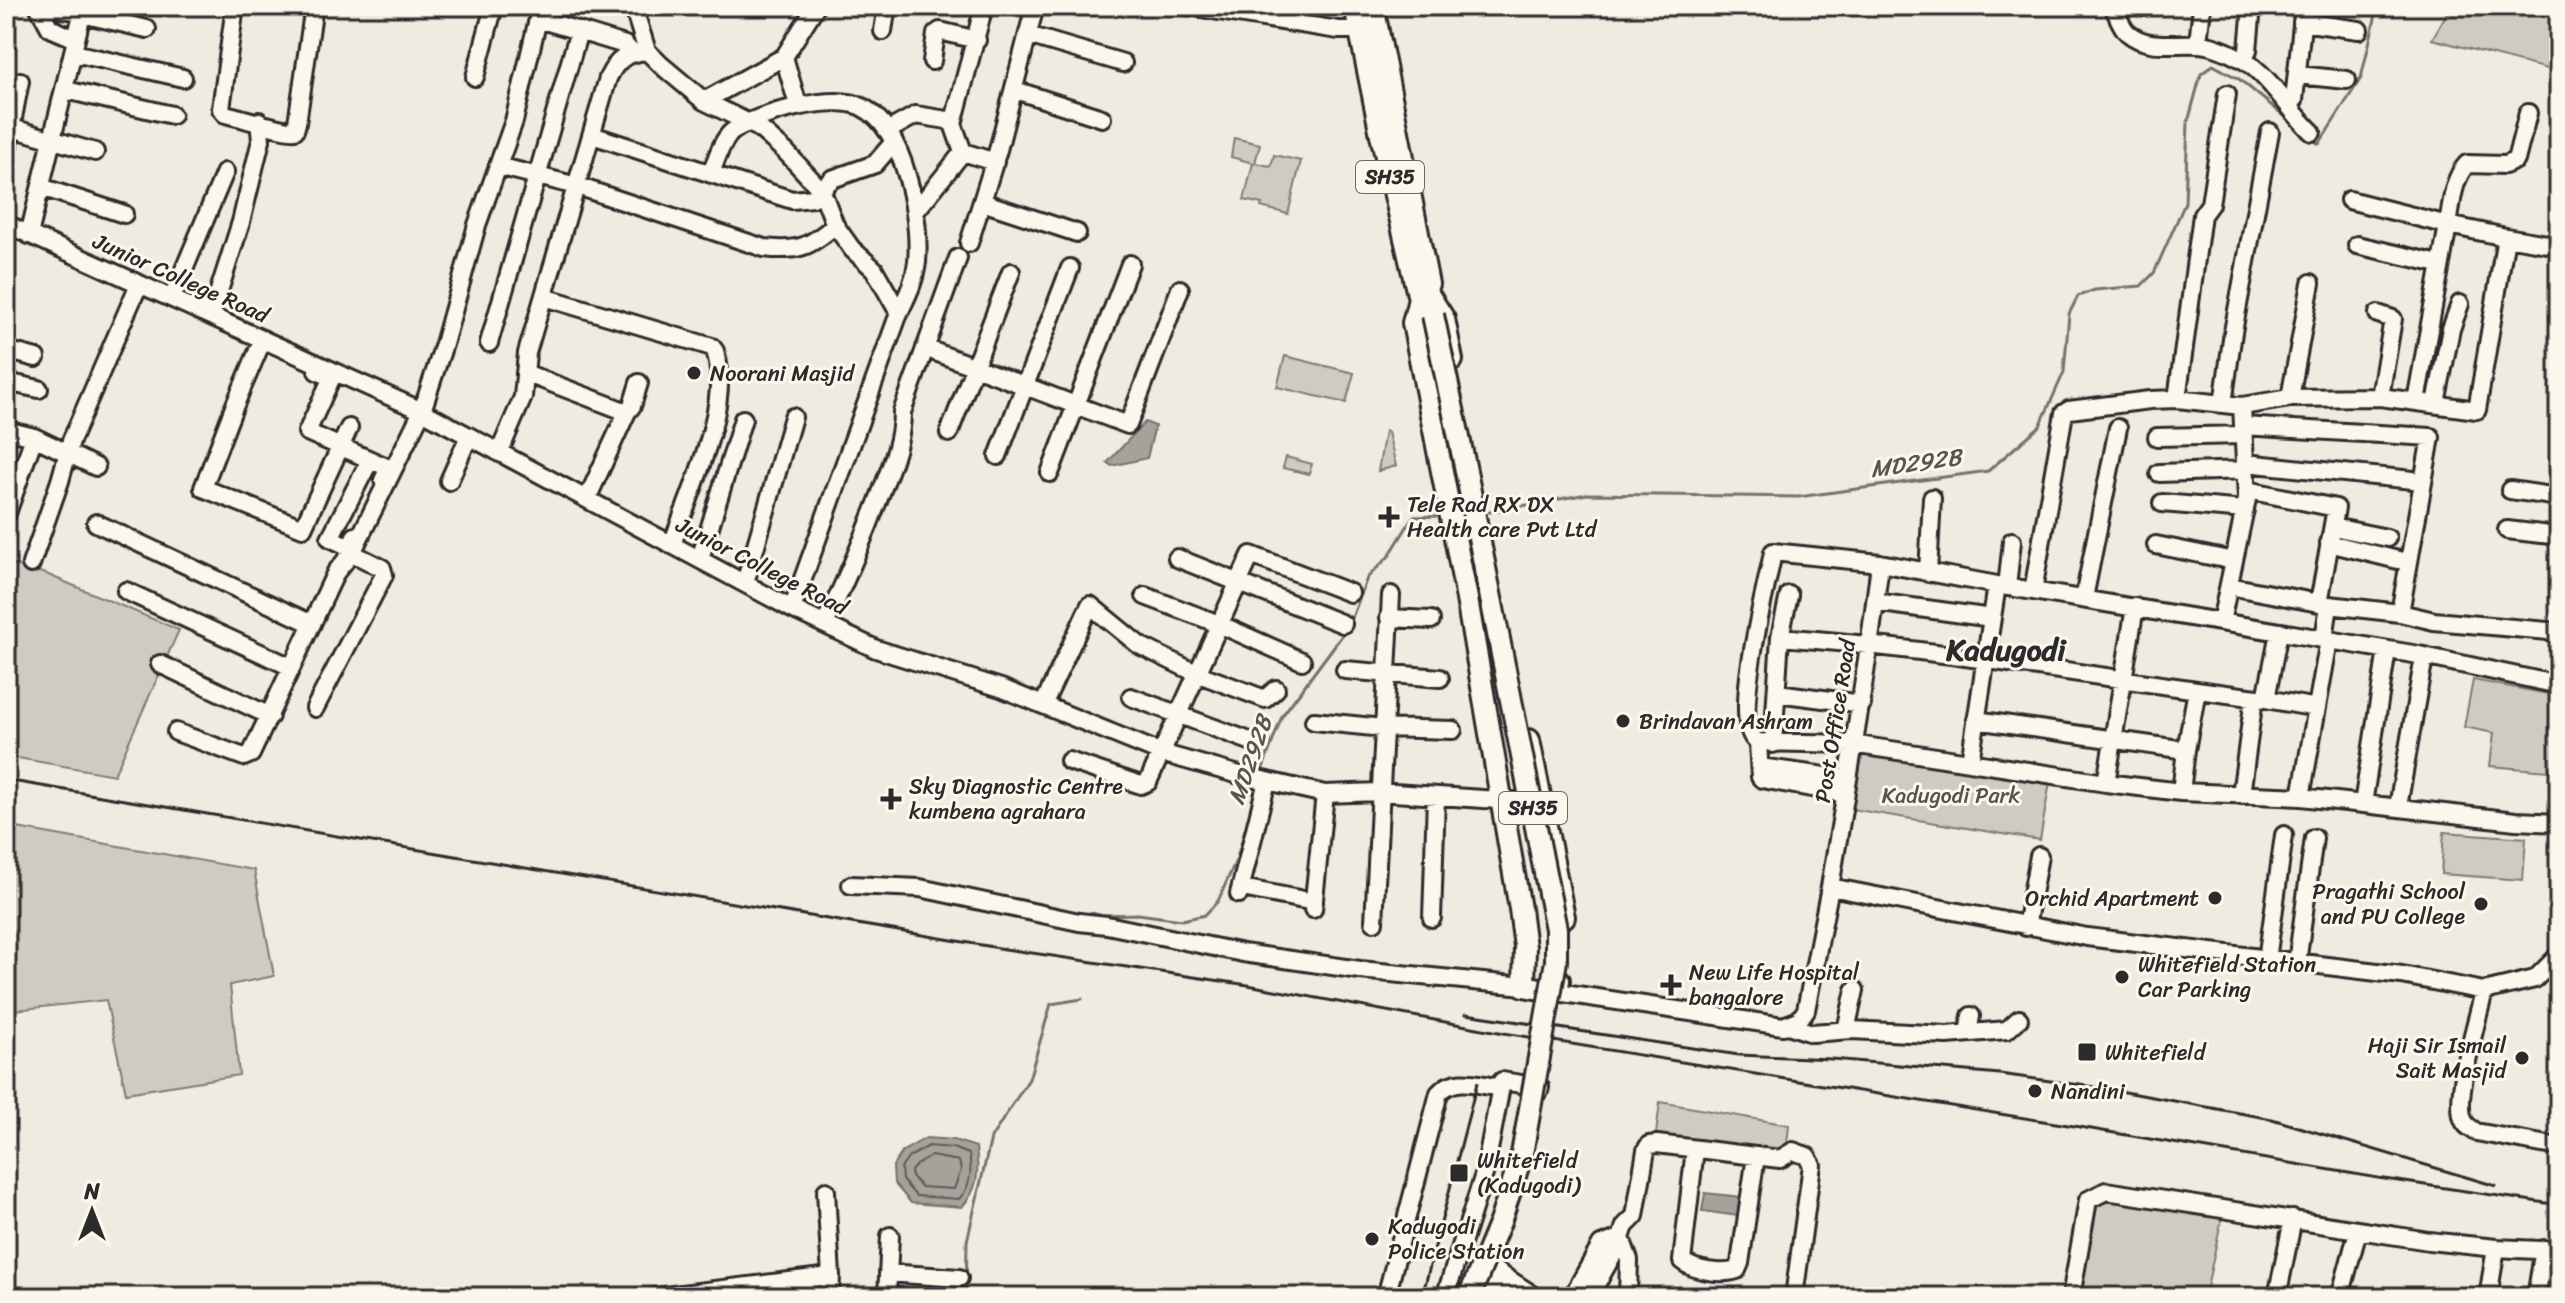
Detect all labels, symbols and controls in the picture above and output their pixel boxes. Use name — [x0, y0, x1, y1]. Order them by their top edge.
road number: SH35 — [1356, 161, 1424, 193]
street label: Junior College Road — [86, 221, 277, 335]
place label: Noorani Masjid — [710, 354, 856, 393]
marker: Noorani Masjid — [685, 364, 703, 382]
water label: MD292B — [1868, 435, 1967, 490]
place label: Tele Rad RX DX Health care Pvt Ltd — [1407, 485, 1598, 549]
street label: Junior College Road — [668, 505, 856, 627]
marker: Tele Rad RX DX Health care Pvt Ltd — [1378, 506, 1400, 528]
district label: Kadugodi — [1945, 623, 2067, 677]
street label: Post Office Road — [1803, 635, 1867, 806]
place label: Brindavan Ashram — [1639, 702, 1813, 741]
water label: MD292B — [1215, 707, 1286, 810]
marker: Brindavan Ashram — [1614, 712, 1632, 730]
place label: Sky Diagnostic Centre kumbena agrahara — [909, 767, 1123, 831]
park label: Kadugodi Park — [1882, 776, 2020, 815]
marker: Sky Diagnostic Centre kumbena agrahara — [880, 788, 902, 810]
road number: SH35 — [1499, 792, 1567, 824]
place label: Pragathi School and PU College — [2312, 872, 2466, 936]
place label: Orchid Apartment — [2025, 879, 2199, 918]
marker: Orchid Apartment — [2206, 889, 2224, 907]
marker: Pragathi School and PU College — [2472, 895, 2490, 913]
place label: Whitefield Station Car Parking — [2138, 945, 2316, 1009]
place label: New Life Hospital bangalore — [1689, 953, 1860, 1017]
marker: Whitefield Station Car Parking — [2113, 968, 2131, 986]
marker: New Life Hospital bangalore — [1660, 974, 1682, 996]
place label: Haji Sir Ismail Sait Masjid — [2368, 1026, 2507, 1090]
place label: Whitefield — [2105, 1033, 2207, 1072]
marker: Whitefield — [2076, 1041, 2098, 1063]
marker: Haji Sir Ismail Sait Masjid — [2513, 1049, 2531, 1067]
place label: Nandini — [2051, 1072, 2126, 1111]
marker: Nandini — [2026, 1082, 2044, 1100]
place label: Whitefield (Kadugodi) — [1477, 1141, 1581, 1205]
marker: Whitefield (Kadugodi) — [1448, 1162, 1470, 1184]
north arrow — [52, 1171, 132, 1251]
text: N — [83, 1172, 100, 1211]
place label: Kadugodi Police Station — [1388, 1207, 1524, 1271]
marker: Kadugodi Police Station — [1363, 1230, 1381, 1248]

